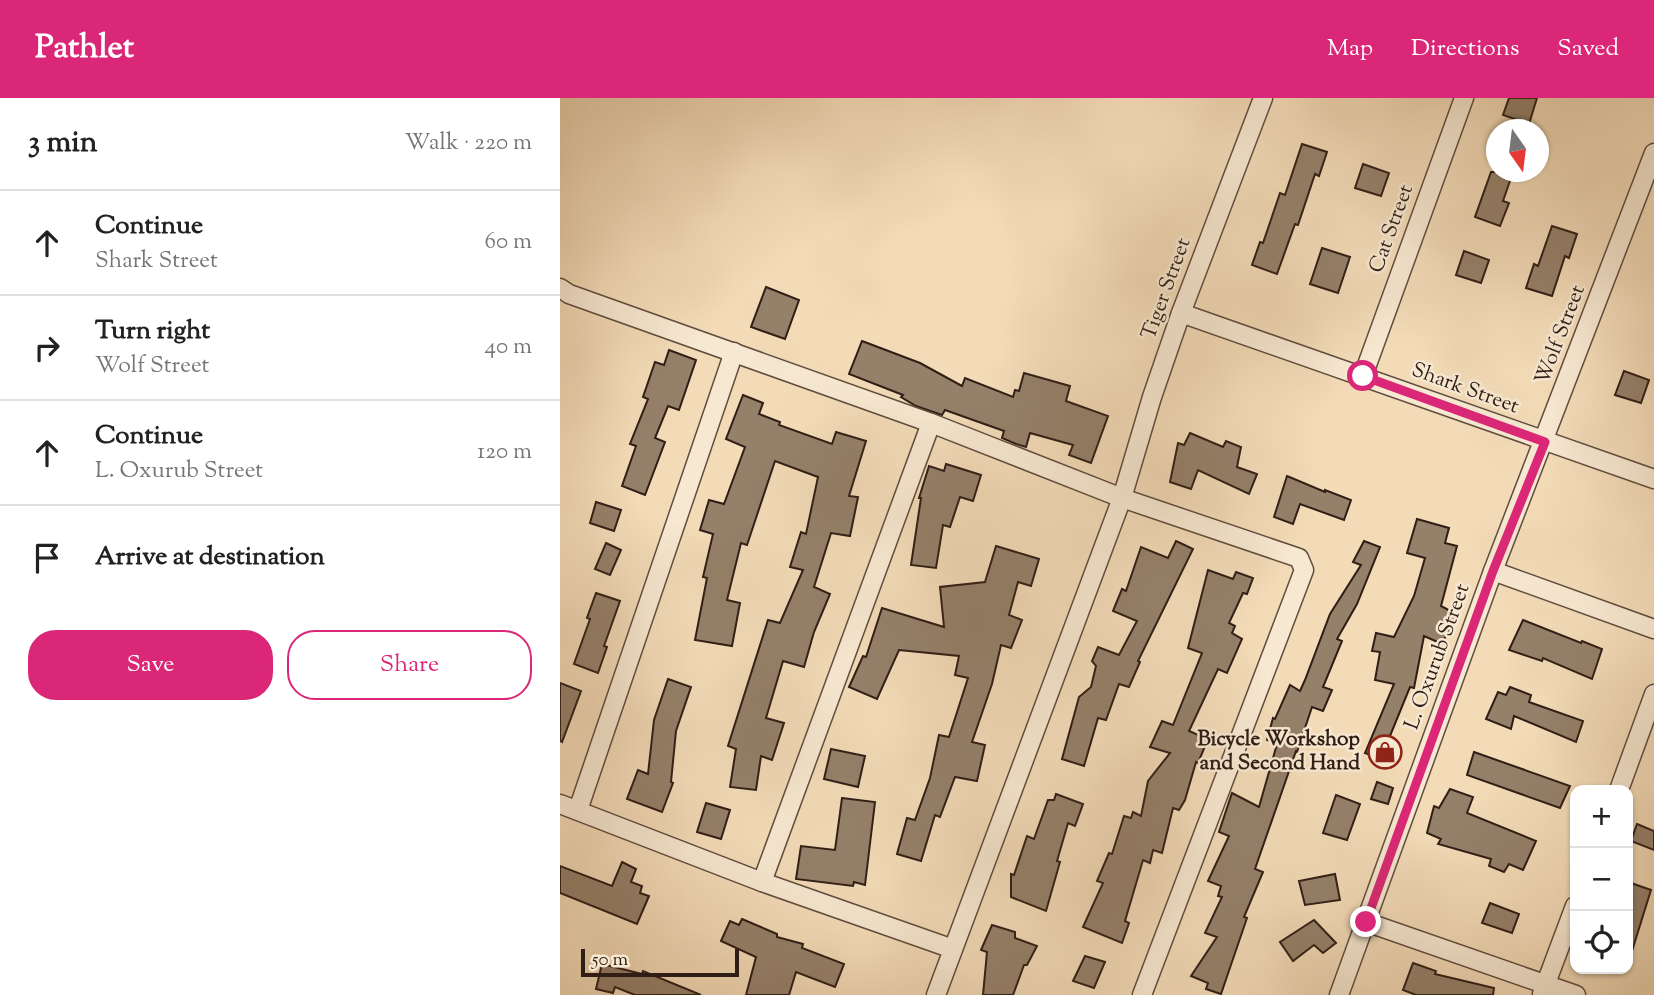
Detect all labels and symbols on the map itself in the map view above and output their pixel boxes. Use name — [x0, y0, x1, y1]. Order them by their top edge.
north arrow — [1486, 119, 1549, 182]
street label: Cat Street — [1362, 181, 1422, 277]
street label: Tiger Street — [1135, 234, 1199, 344]
street label: Wolf Street — [1528, 281, 1594, 389]
street label: Shark Street — [1407, 356, 1523, 422]
route start — [1347, 360, 1378, 391]
street label: L. Oxurub Street — [1398, 580, 1478, 734]
place label: Bicycle Workshop and Second Hand — [1197, 725, 1360, 779]
shop icon: Bicycle Workshop and Second Hand — [1366, 733, 1404, 771]
route end — [1350, 906, 1381, 937]
scale bar — [581, 946, 738, 978]

